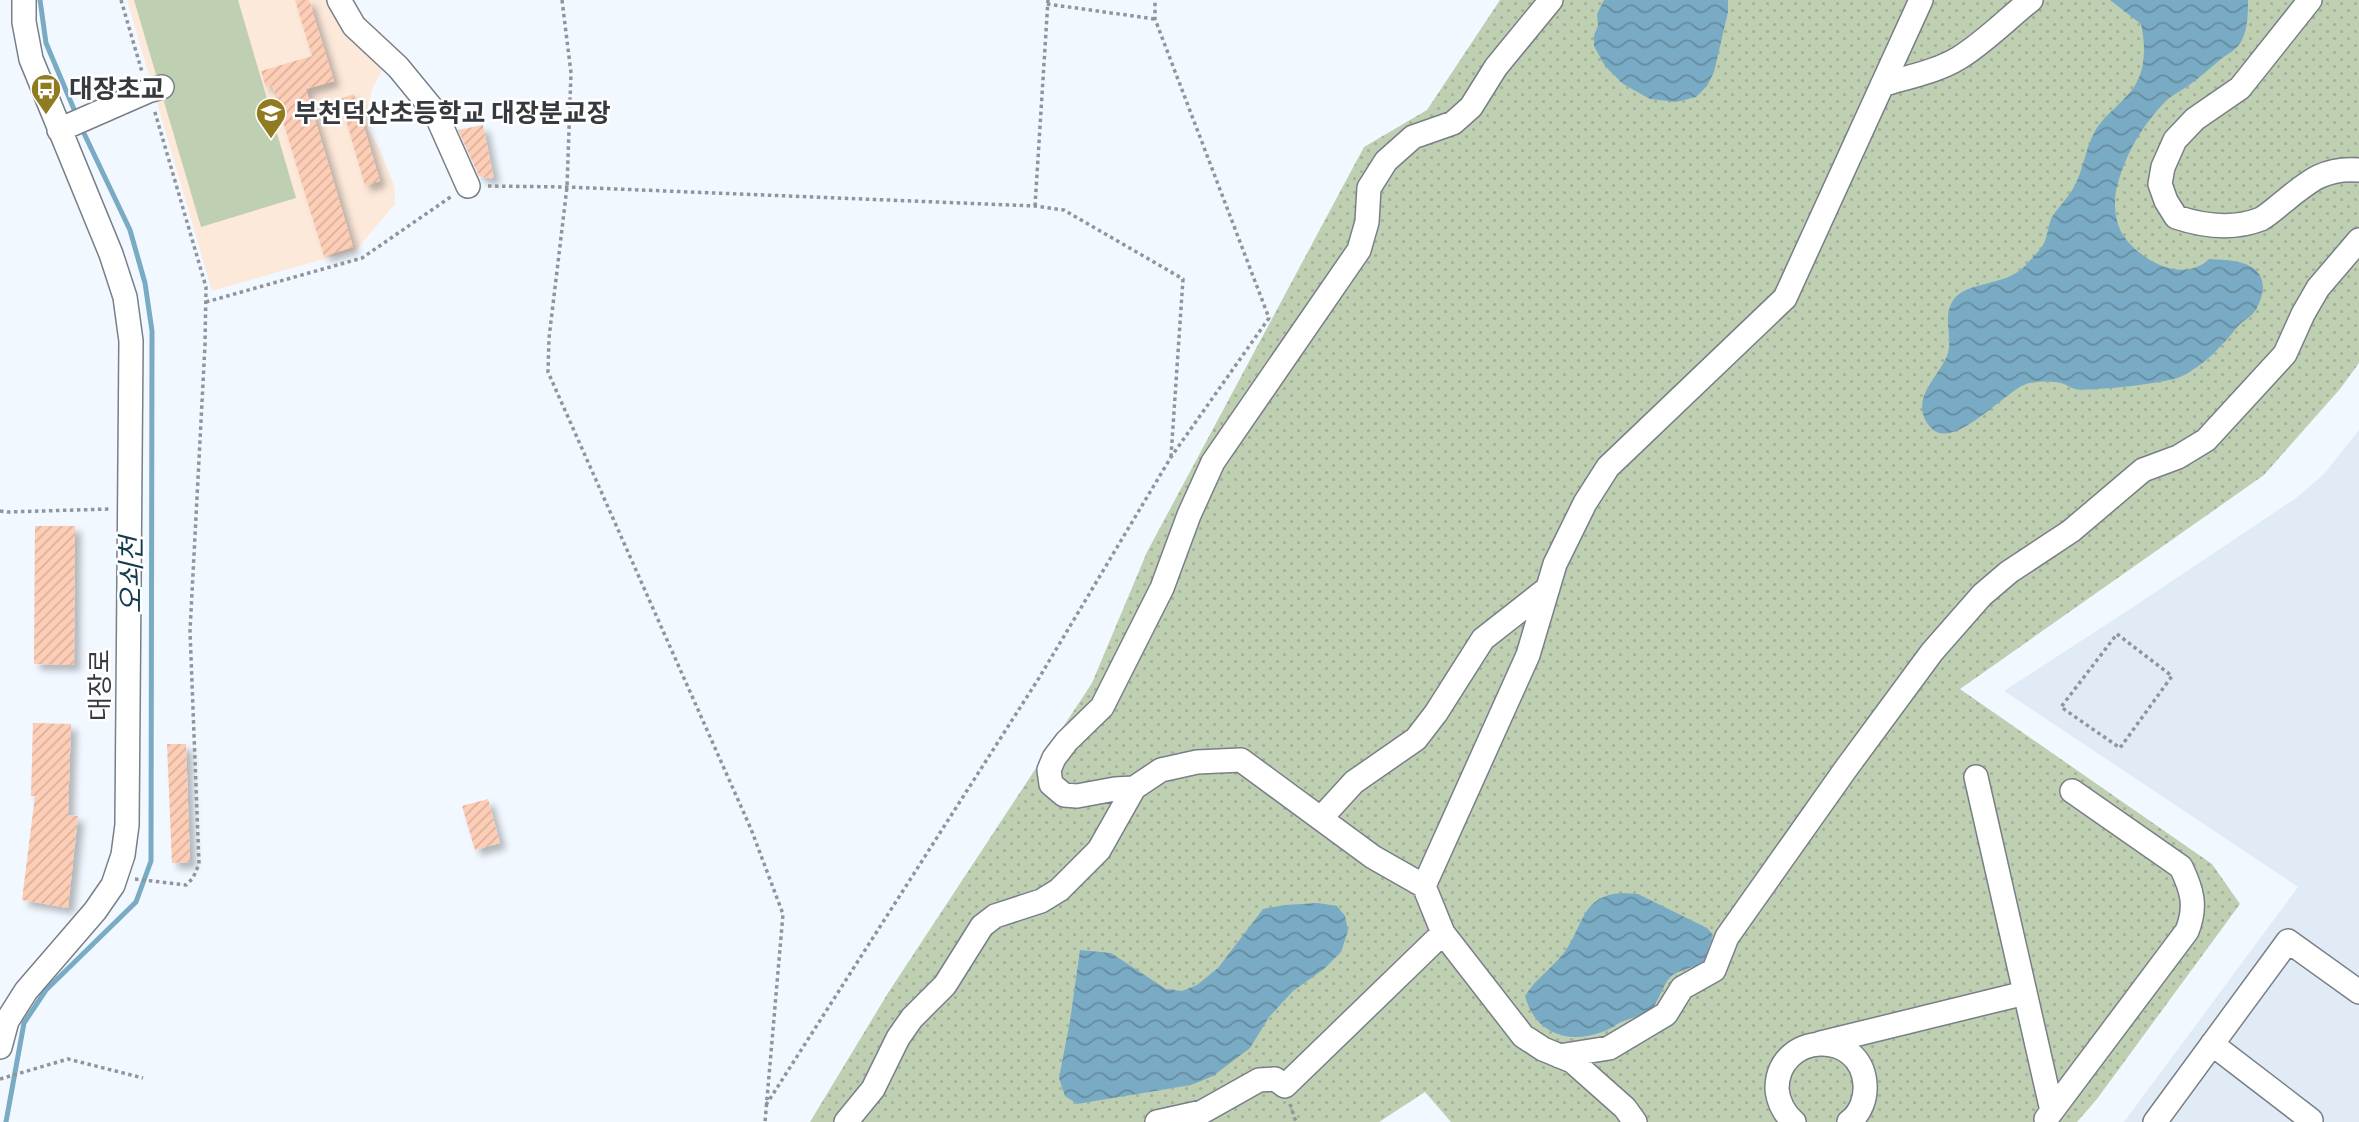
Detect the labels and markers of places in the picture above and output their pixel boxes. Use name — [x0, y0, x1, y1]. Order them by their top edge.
bus stop icon: 대장초교 — [29, 72, 63, 116]
place label: 대장초교 — [69, 72, 165, 103]
school or university icon: 부천덕산초등학교 대장분교장 — [254, 96, 288, 140]
place label: 부천덕산초등학교 대장분교장 — [294, 96, 611, 127]

